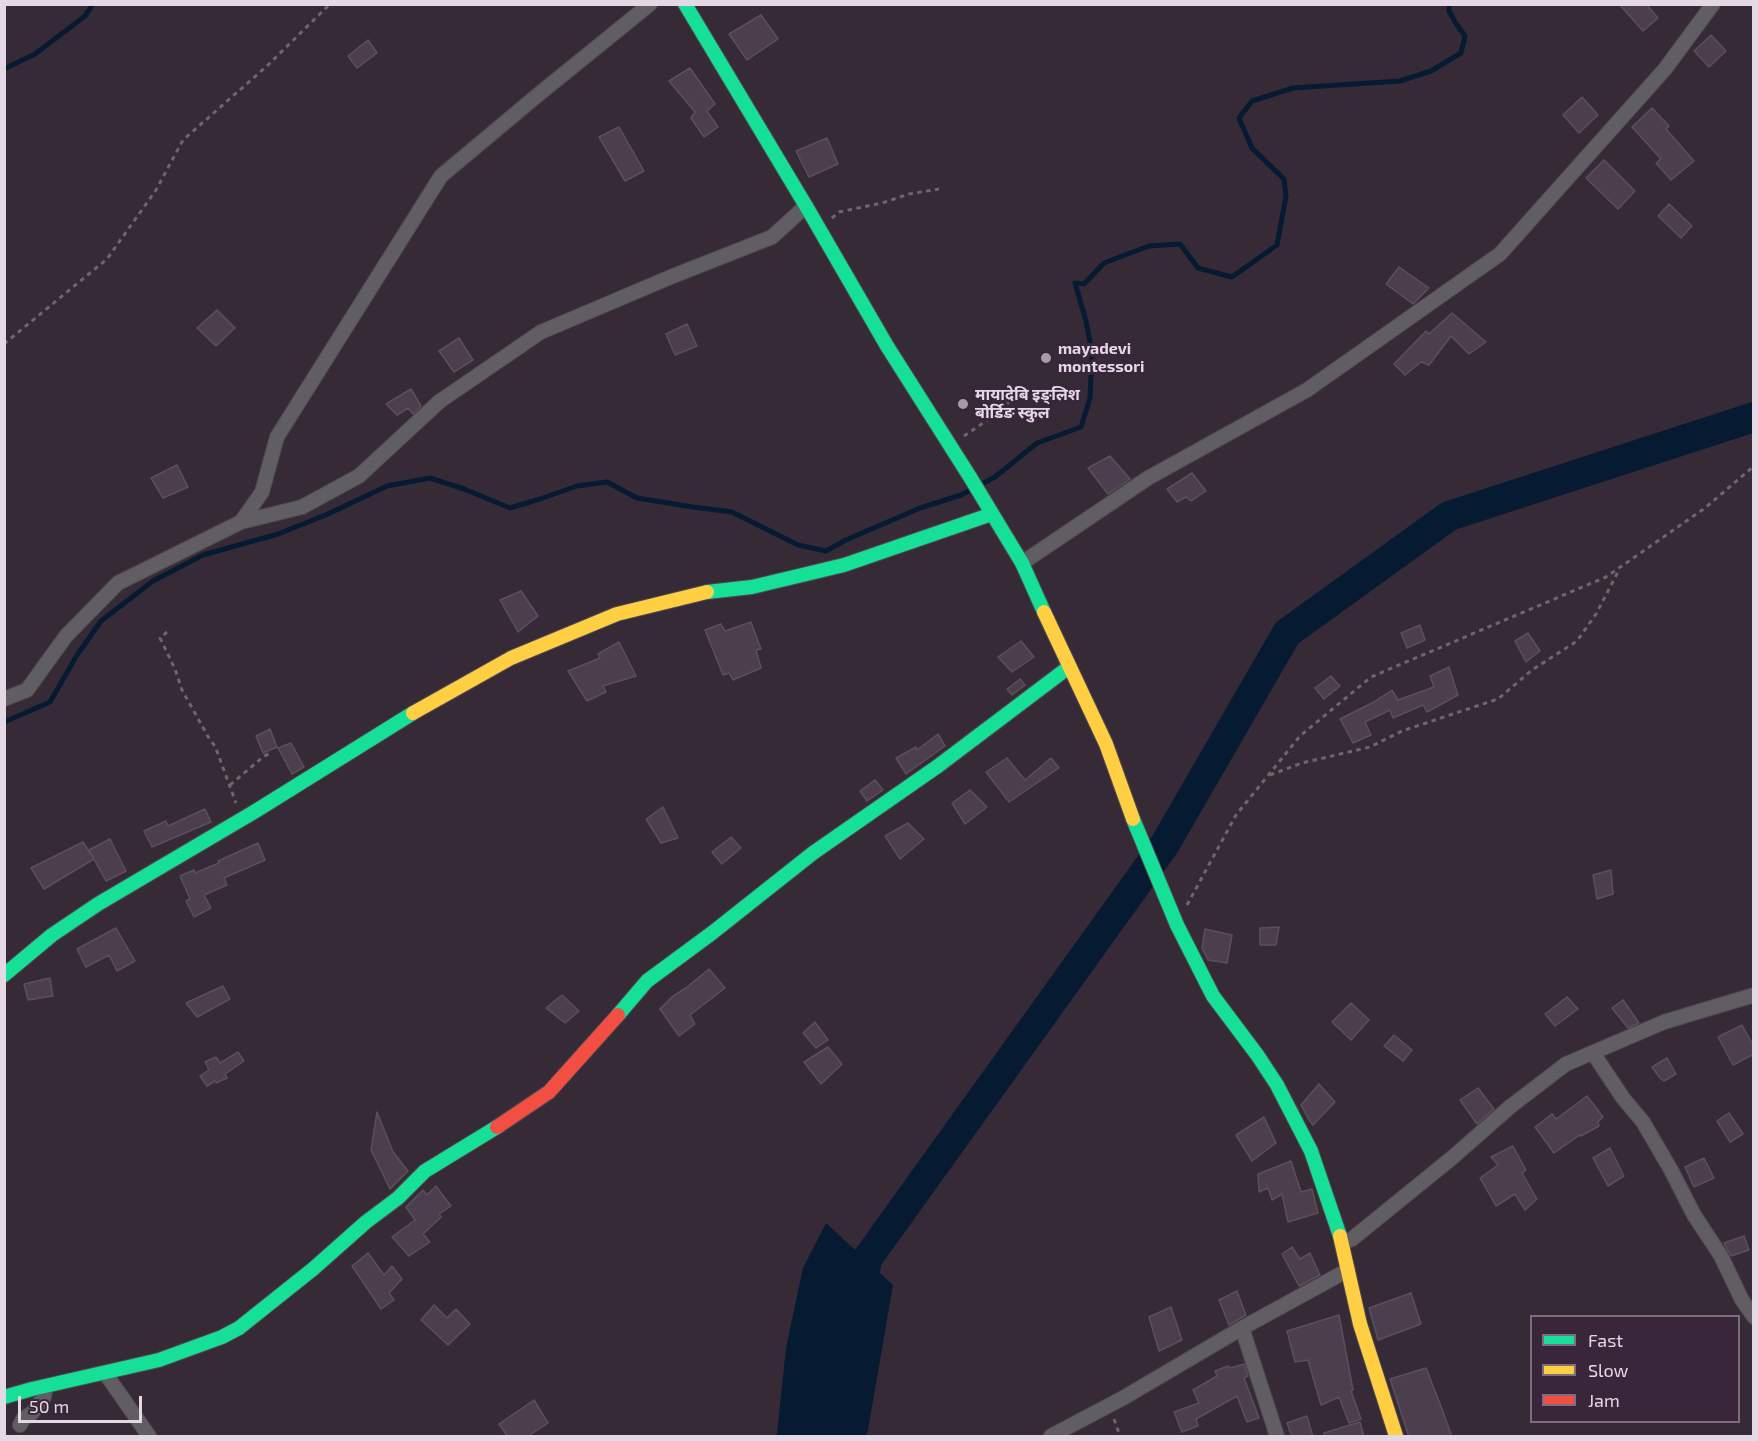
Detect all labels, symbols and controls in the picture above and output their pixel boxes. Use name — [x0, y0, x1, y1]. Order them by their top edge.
place label: mayadevi montessori — [1058, 339, 1144, 377]
marker: mayadevi montessori — [1039, 351, 1053, 365]
place label: मायादेबि इङ्लिश बोर्डिङ स्कुल — [975, 385, 1080, 423]
marker: मायादेबि इङ्लिश बोर्डिङ स्कुल — [956, 397, 970, 411]
legend — [1530, 1315, 1740, 1423]
text: Fast — [1588, 1329, 1623, 1351]
text: Slow — [1588, 1359, 1628, 1381]
scale bar — [21, 1384, 146, 1422]
text: Jam — [1588, 1389, 1620, 1411]
text: 50 m — [29, 1395, 69, 1417]

